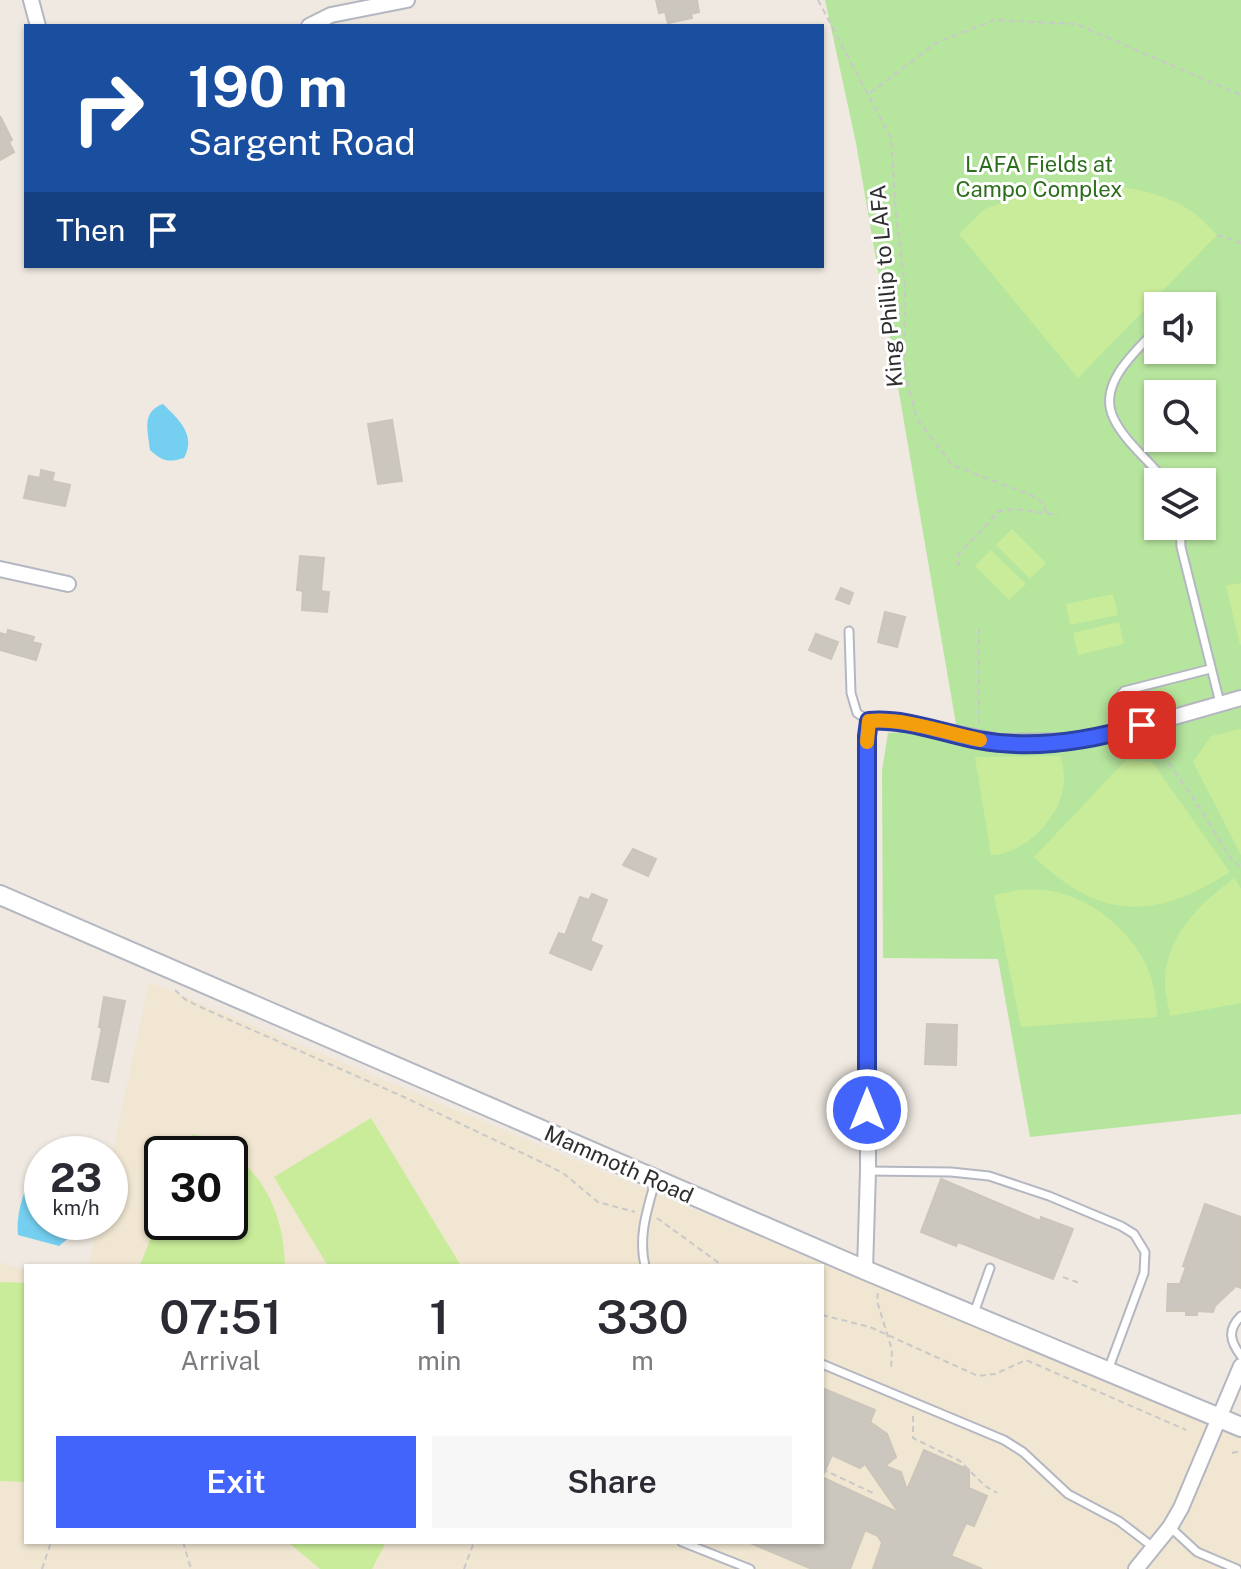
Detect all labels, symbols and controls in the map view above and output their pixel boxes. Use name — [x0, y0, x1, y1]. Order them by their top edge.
text: 190 m — [188, 54, 348, 120]
icon: right — [56, 56, 160, 160]
text: Sargent Road — [188, 121, 416, 163]
park label: LAFA Fields at Campo Complex — [956, 151, 1122, 202]
street label: King Phillip to LAFA — [864, 184, 908, 388]
icon: arrive — [141, 208, 185, 252]
text: Then — [56, 212, 125, 248]
map controls — [1144, 292, 1216, 540]
button: sound — [1144, 292, 1216, 364]
button: search — [1144, 380, 1216, 452]
button: layers — [1144, 468, 1216, 540]
pin — [1108, 691, 1176, 759]
icon: arrive — [1120, 703, 1164, 747]
position arrow — [825, 1068, 909, 1152]
street label: Mammoth Road — [541, 1120, 697, 1208]
speed limit sign: 30 — [144, 1136, 248, 1240]
text: 23 — [50, 1154, 102, 1201]
text: km/h — [52, 1196, 100, 1220]
text: 07:51 — [159, 1288, 282, 1345]
text: 1 — [429, 1288, 449, 1345]
text: 330 — [597, 1288, 689, 1345]
text: Arrival — [180, 1345, 261, 1376]
text: min — [417, 1345, 461, 1376]
text: m — [631, 1345, 654, 1376]
button: Exit — [56, 1436, 416, 1528]
button: Share — [432, 1436, 792, 1528]

